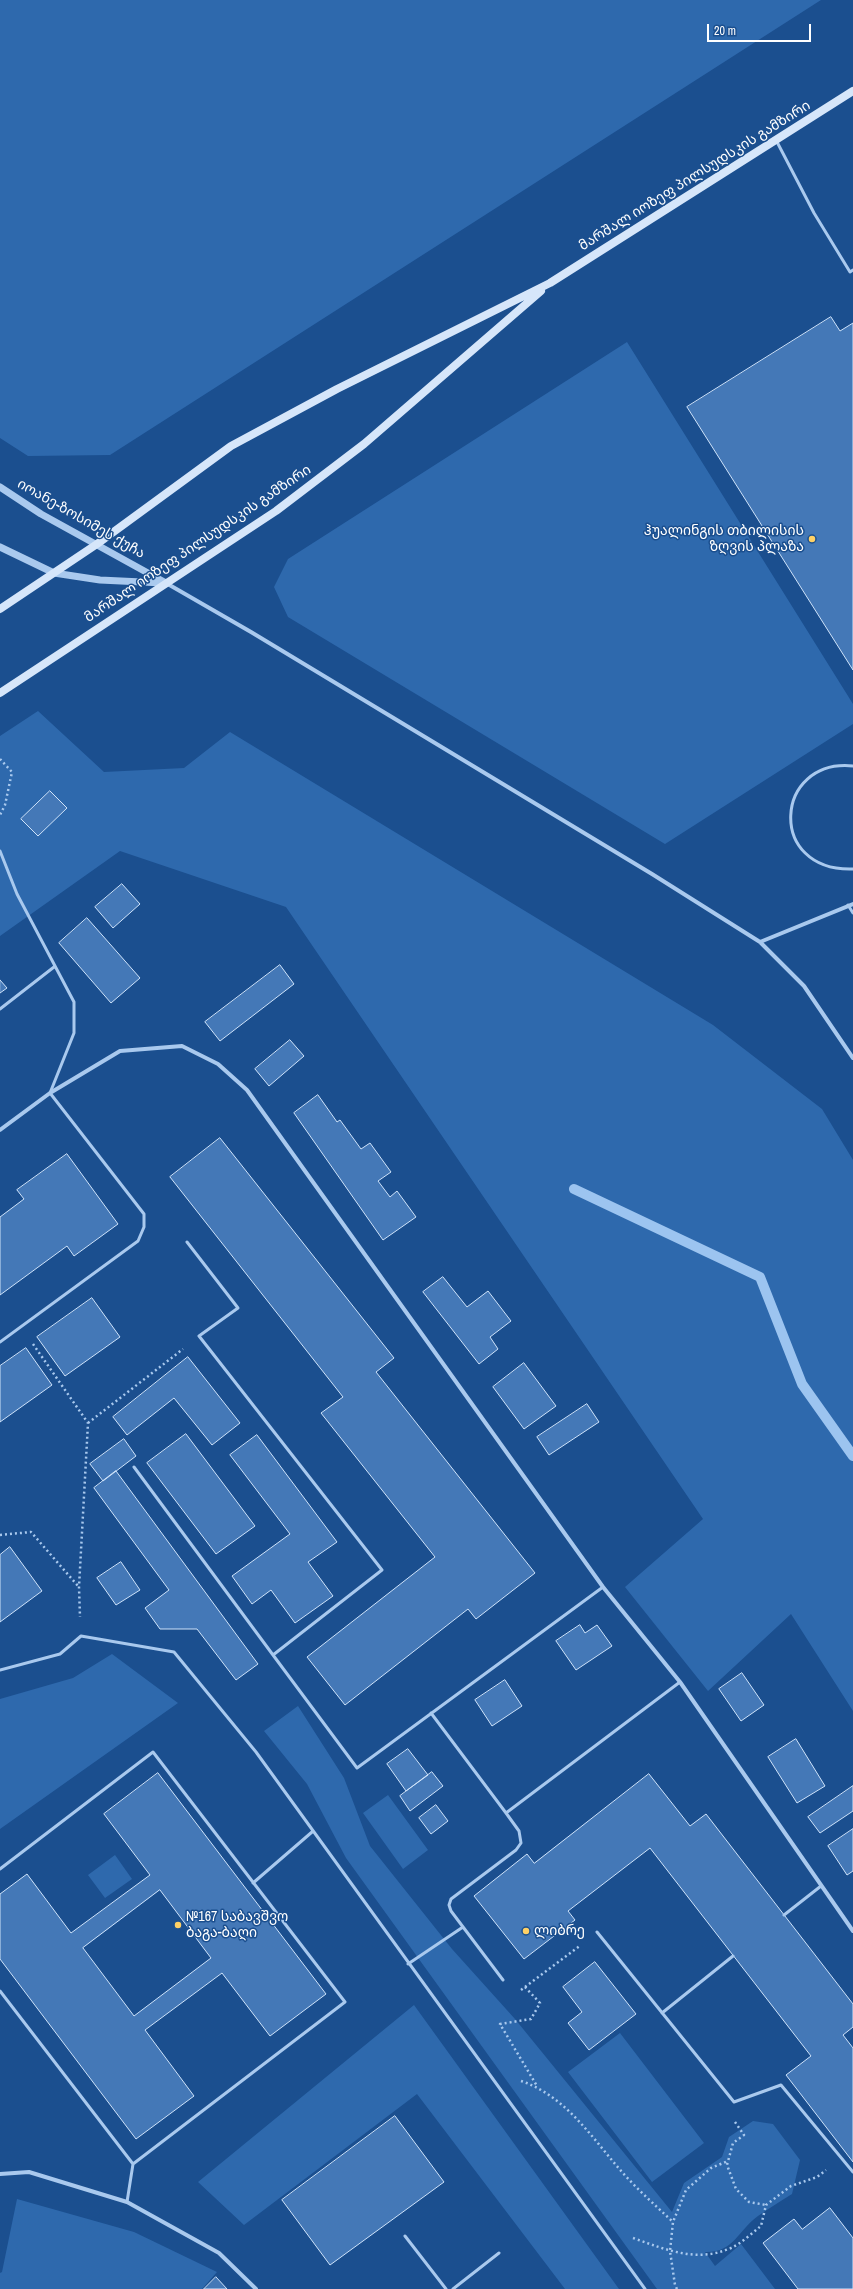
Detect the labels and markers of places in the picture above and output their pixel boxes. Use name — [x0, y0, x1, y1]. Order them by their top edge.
place label: ჰუალინგის თბილისის ზღვის პლაზა — [644, 523, 804, 556]
marker: ჰუალინგის თბილისის ზღვის პლაზა — [807, 534, 817, 544]
place label: №167 საბავშვო ბაგა-ბაღი — [186, 1909, 288, 1942]
marker: №167 საბავშვო ბაგა-ბაღი — [173, 1920, 183, 1930]
place label: ლიბრე — [534, 1923, 585, 1939]
marker: ლიბრე — [521, 1926, 531, 1936]

